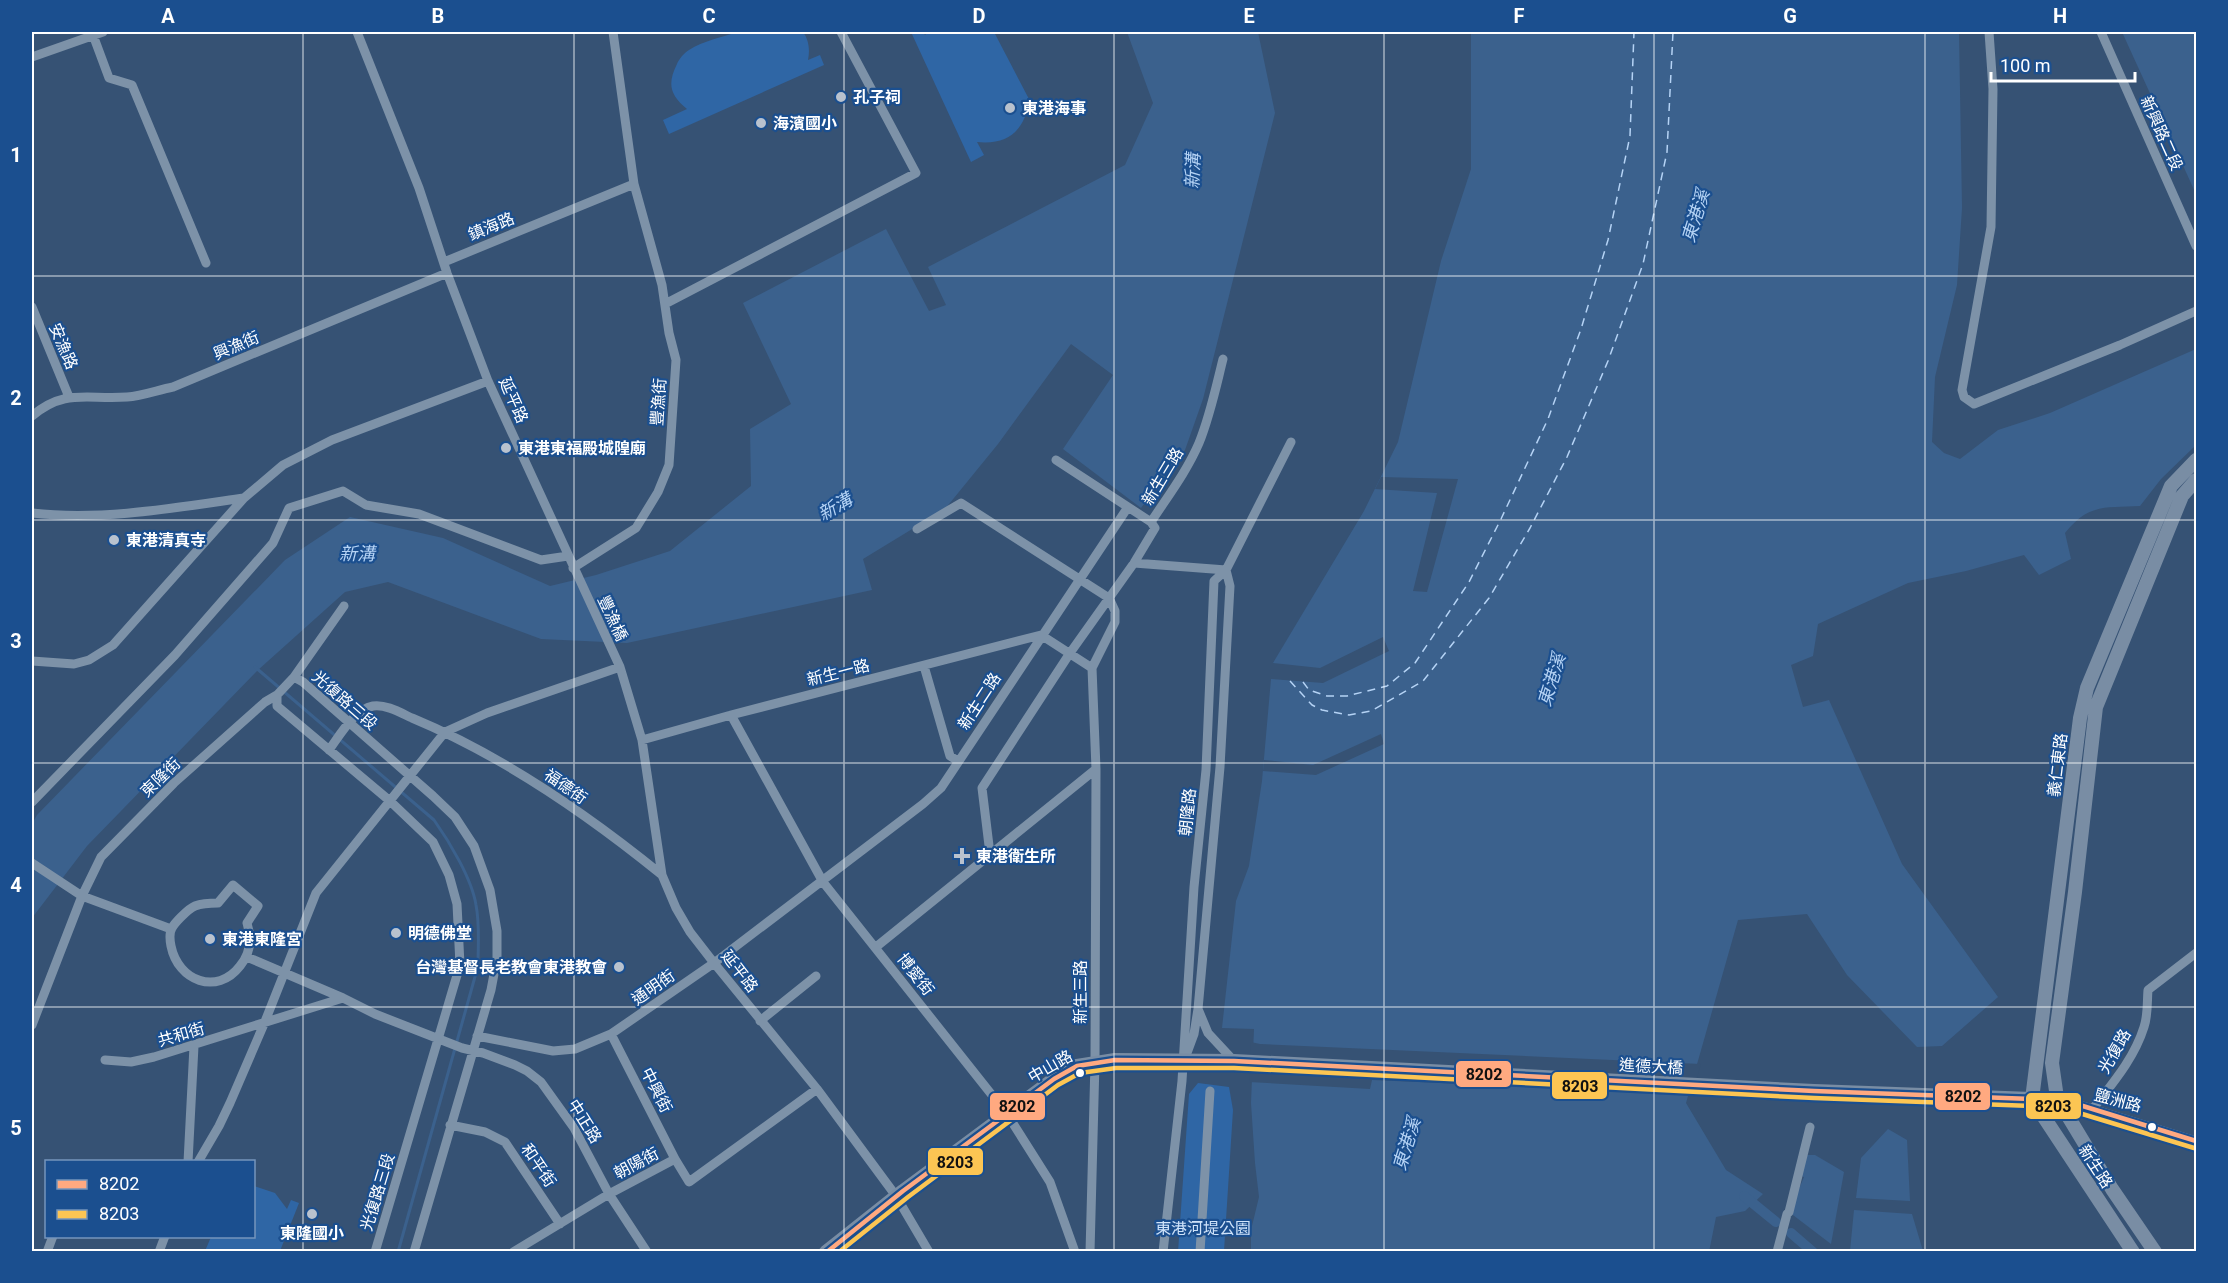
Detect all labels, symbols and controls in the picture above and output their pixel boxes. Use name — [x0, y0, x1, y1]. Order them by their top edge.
text: A — [161, 4, 175, 28]
text: B — [432, 4, 444, 28]
text: C — [702, 4, 716, 28]
text: D — [973, 4, 986, 28]
text: E — [1243, 4, 1255, 28]
text: F — [1514, 4, 1525, 28]
text: G — [1783, 4, 1797, 28]
text: H — [2053, 4, 2067, 28]
scale bar — [1991, 45, 2135, 83]
text: 100 m — [2000, 55, 2051, 76]
place label: 孔子祠 — [853, 88, 901, 107]
marker: 孔子祠 — [834, 90, 848, 104]
street label: 新興路二段 — [2137, 93, 2186, 174]
place label: 東港海事 — [1022, 99, 1086, 118]
marker: 東港海事 — [1003, 101, 1017, 115]
place label: 海濱國小 — [773, 114, 837, 133]
marker: 海濱國小 — [754, 116, 768, 130]
text: 1 — [10, 143, 22, 167]
water label: 新溝 — [1181, 150, 1204, 189]
water label: 東港溪 — [1678, 184, 1714, 245]
street label: 鎮海路 — [465, 209, 517, 244]
street label: 安漁路 — [45, 320, 82, 372]
street label: 興漁街 — [210, 327, 262, 364]
street label: 延平路 — [495, 374, 532, 426]
street label: 豐漁街 — [647, 377, 670, 427]
text: 2 — [10, 386, 22, 410]
place label: 東港東福殿城隍廟 — [518, 439, 646, 458]
marker: 東港東福殿城隍廟 — [499, 441, 513, 455]
street label: 新生三路 — [1138, 444, 1187, 509]
water label: 新溝 — [814, 487, 858, 525]
place label: 東港清真寺 — [126, 531, 206, 550]
marker: 東港清真寺 — [107, 533, 121, 547]
water label: 新溝 — [339, 543, 378, 564]
street label: 豐漁橋 — [594, 592, 631, 644]
text: 3 — [10, 629, 22, 653]
water label: 東港溪 — [1534, 648, 1570, 709]
street label: 新生一路 — [805, 656, 871, 689]
street label: 光復路三段 — [308, 667, 381, 734]
street label: 新生二路 — [954, 669, 1005, 733]
street label: 義仁東路 — [2044, 732, 2071, 798]
street label: 東隆街 — [136, 754, 184, 801]
street label: 福德街 — [541, 765, 591, 808]
street label: 朝隆路 — [1176, 787, 1199, 837]
marker: 東港衛生所 — [953, 847, 971, 865]
place label: 東港衛生所 — [976, 847, 1056, 866]
text: 4 — [10, 873, 22, 897]
place label: 明德佛堂 — [408, 924, 472, 943]
marker: 明德佛堂 — [389, 926, 403, 940]
place label: 東港東隆宮 — [222, 930, 302, 949]
marker: 東港東隆宮 — [203, 932, 217, 946]
street label: 延平路 — [717, 947, 762, 996]
street label: 博愛街 — [893, 950, 938, 999]
place label: 台灣基督長老教會東港教會 — [415, 958, 607, 977]
marker: 台灣基督長老教會東港教會 — [612, 960, 626, 974]
street label: 新生三路 — [1071, 960, 1090, 1024]
street label: 通明街 — [628, 966, 678, 1009]
street label: 共和街 — [155, 1019, 207, 1050]
street label: 光復路 — [2094, 1026, 2135, 1077]
street label: 中山路 — [1025, 1046, 1076, 1087]
street label: 進德大橋 — [1619, 1055, 1683, 1078]
line badge: 8202 — [1455, 1060, 1512, 1088]
street label: 中興街 — [637, 1065, 676, 1116]
text: 8202 — [1466, 1065, 1502, 1084]
unlabelled marker — [1074, 1067, 1086, 1079]
line badge: 8203 — [1551, 1071, 1608, 1100]
text: 8203 — [1562, 1077, 1598, 1096]
line badge: 8202 — [1934, 1082, 1991, 1111]
street label: 鹽洲路 — [2092, 1085, 2144, 1116]
text: 8202 — [1945, 1087, 1981, 1106]
line badge: 8202 — [989, 1092, 1046, 1121]
line badge: 8203 — [2025, 1092, 2082, 1120]
street label: 中正路 — [564, 1096, 605, 1147]
text: 8202 — [999, 1097, 1035, 1116]
text: 8203 — [2035, 1097, 2071, 1116]
water label: 東港溪 — [1389, 1112, 1425, 1173]
text: 5 — [10, 1116, 22, 1140]
unlabelled marker — [2146, 1121, 2158, 1133]
street label: 和平街 — [517, 1140, 560, 1190]
street label: 新生路 — [2075, 1141, 2117, 1192]
street label: 朝陽街 — [611, 1144, 662, 1183]
line badge: 8203 — [927, 1147, 984, 1176]
street label: 光復路三段 — [357, 1151, 398, 1233]
text: 8203 — [937, 1153, 973, 1172]
legend — [45, 1160, 255, 1238]
text: 8202 — [99, 1173, 139, 1194]
text: 8203 — [99, 1203, 139, 1224]
marker: 東隆國小 — [305, 1207, 319, 1221]
park label: 東港河堤公園 — [1155, 1219, 1251, 1238]
place label: 東隆國小 — [280, 1224, 344, 1243]

